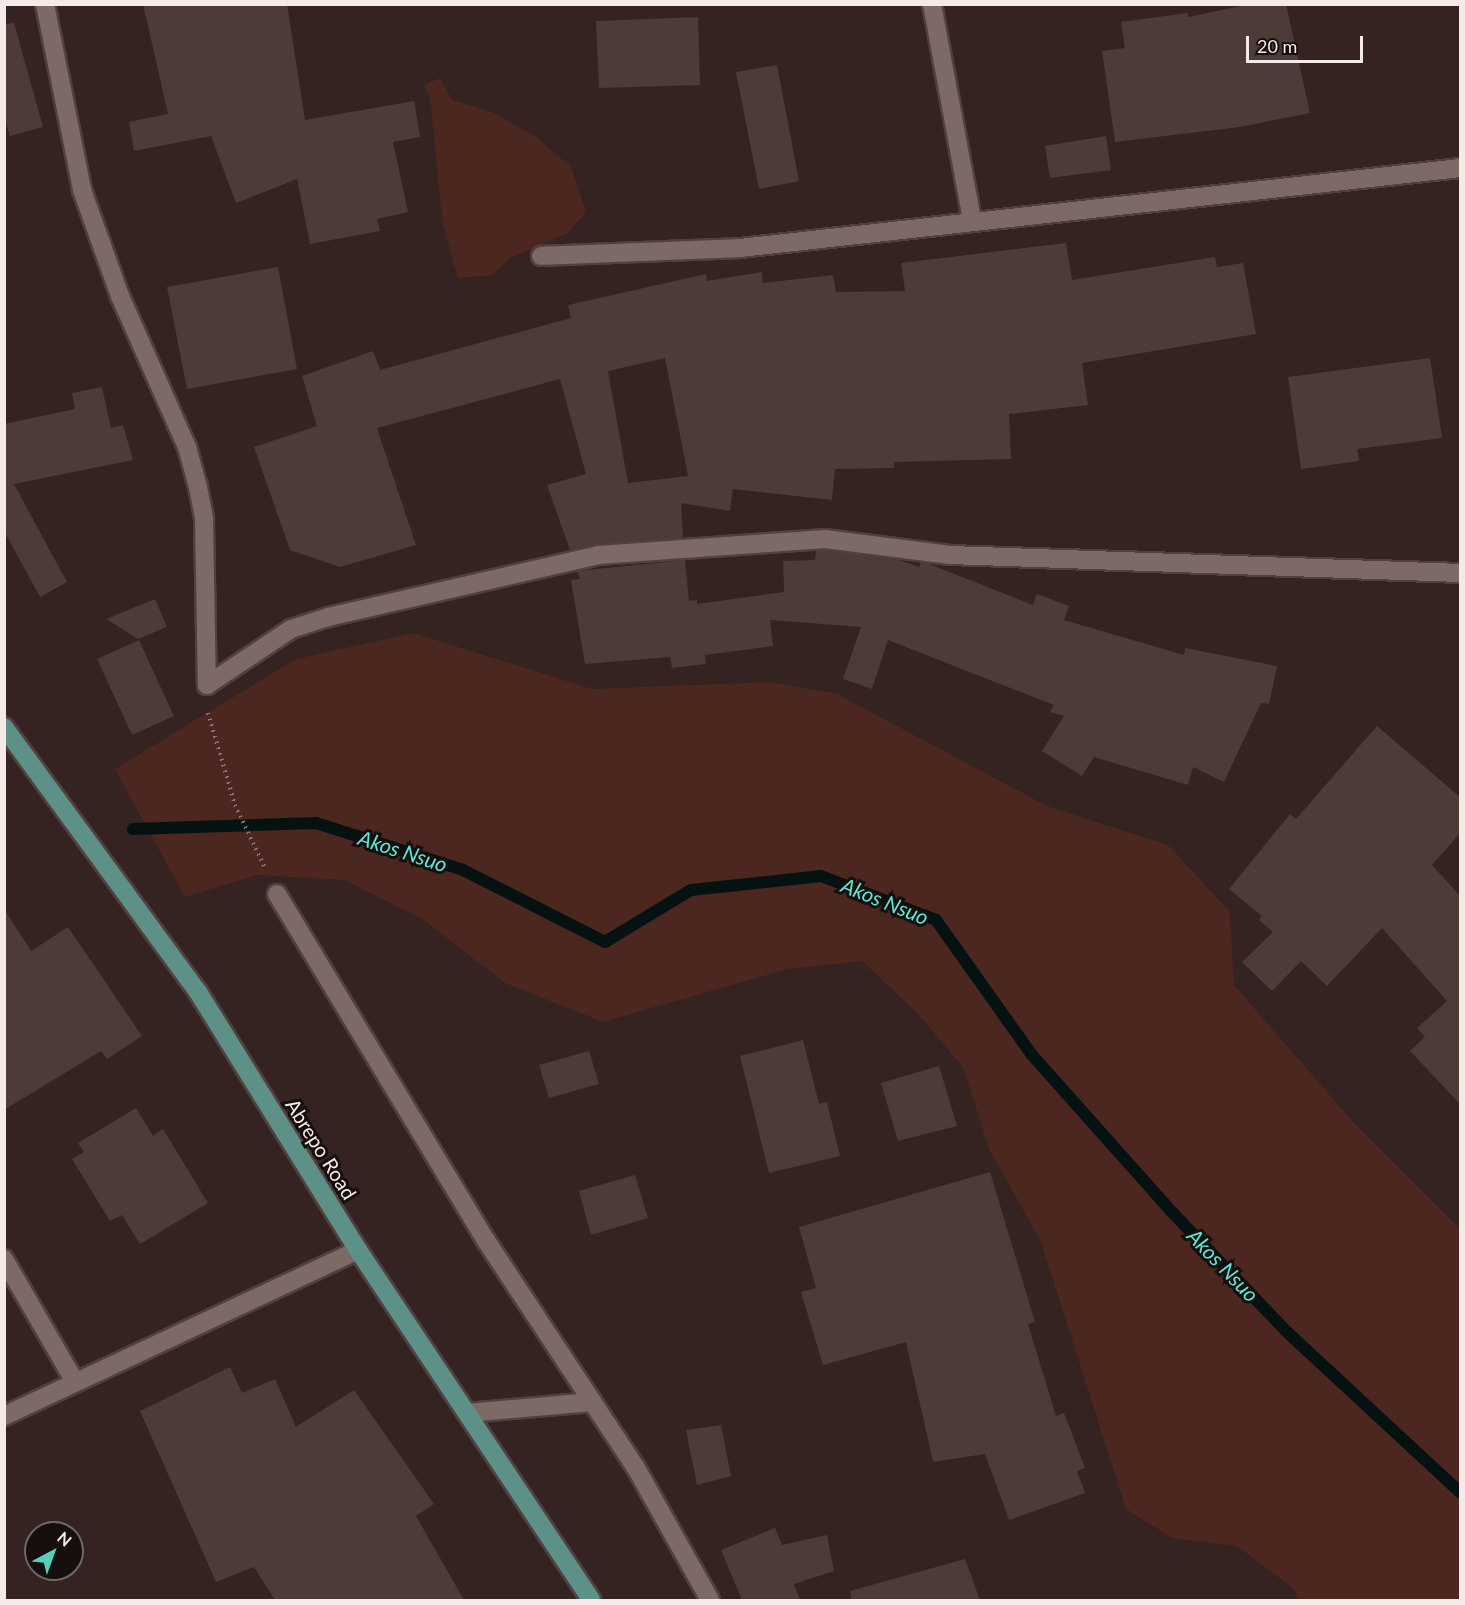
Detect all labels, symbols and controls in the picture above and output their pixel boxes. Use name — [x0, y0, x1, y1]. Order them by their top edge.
scale bar — [1249, 24, 1366, 62]
text: 20 m — [1257, 35, 1297, 57]
water label: Akos Nsuo — [355, 825, 451, 877]
water label: Akos Nsuo — [838, 872, 932, 930]
street label: Abrepo Road — [281, 1094, 361, 1204]
water label: Akos Nsuo — [1182, 1223, 1264, 1307]
north arrow — [24, 1521, 84, 1581]
text: N — [54, 1527, 76, 1550]

